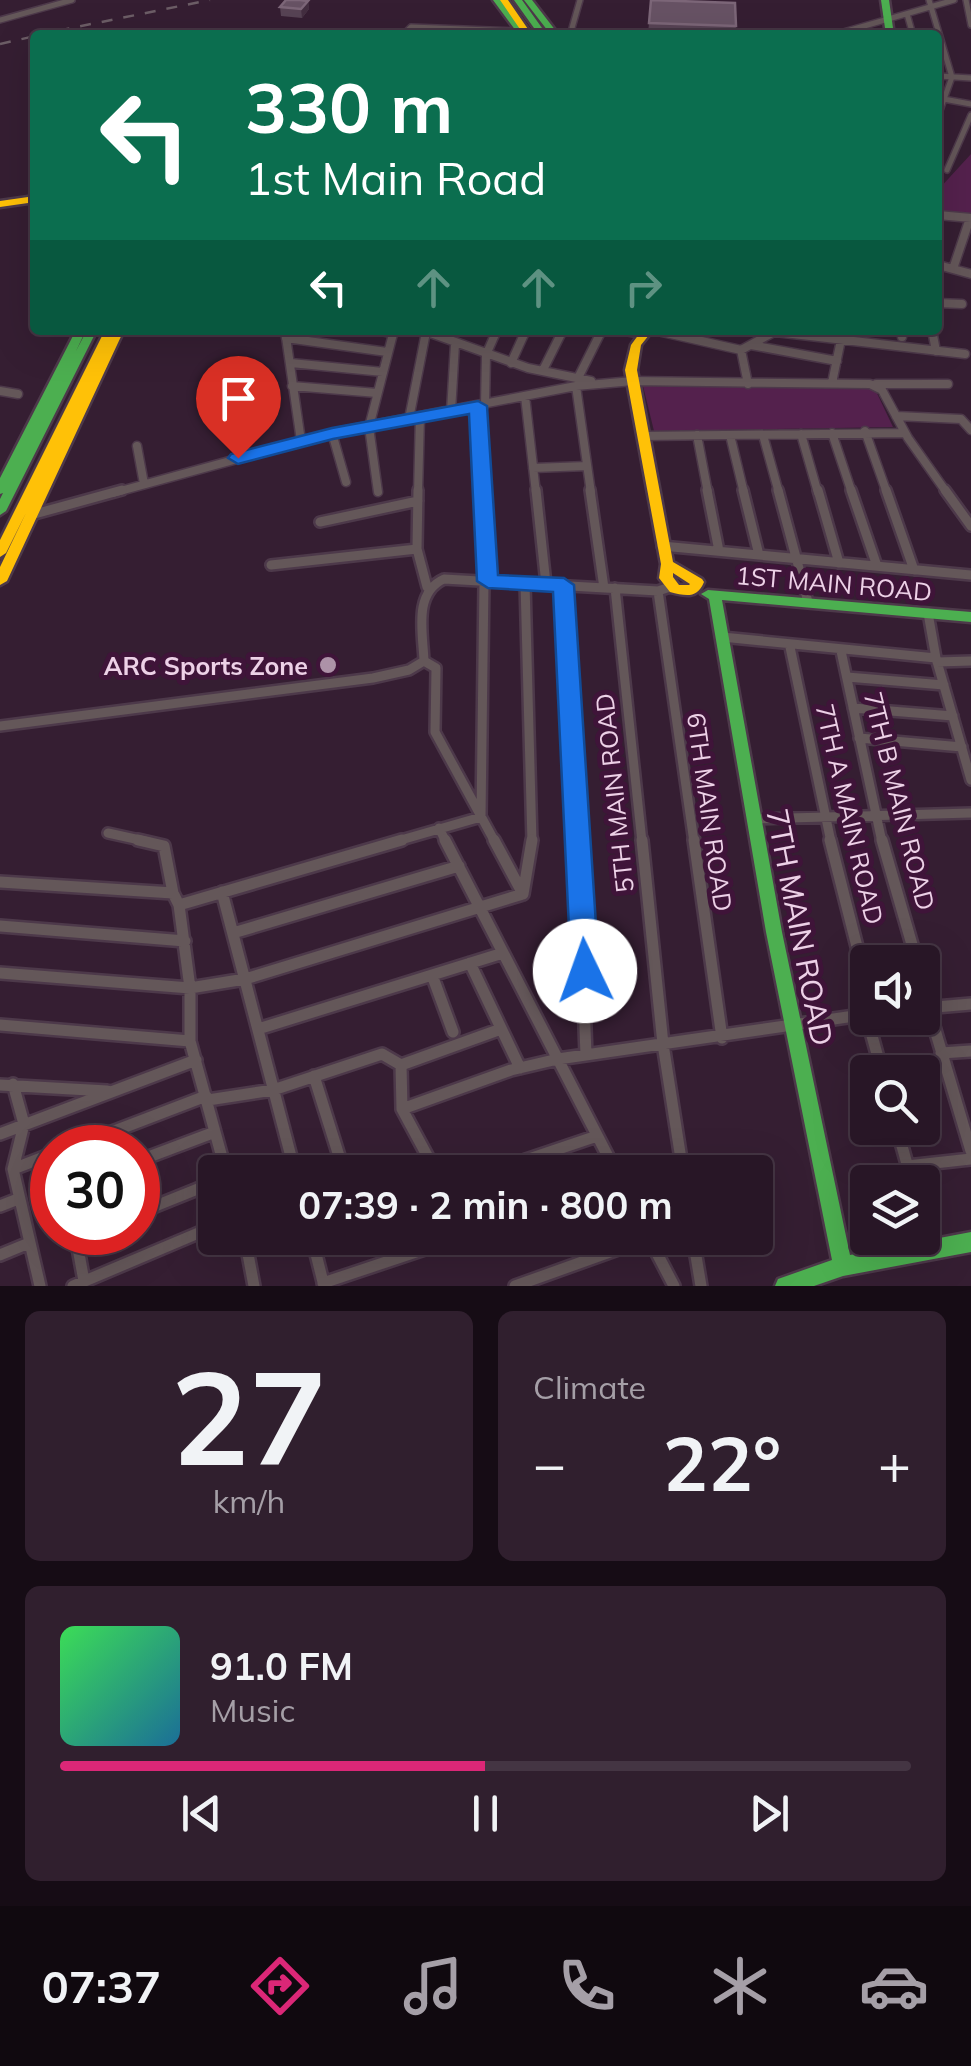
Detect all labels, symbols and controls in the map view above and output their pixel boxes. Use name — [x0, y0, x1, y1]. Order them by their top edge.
text: 330 m — [245, 63, 453, 151]
icon: left — [80, 70, 210, 200]
text: 1st Main Road — [245, 150, 546, 206]
icon: left — [301, 260, 356, 315]
icon: ahead — [406, 260, 461, 315]
icon: ahead — [511, 260, 566, 315]
icon: right — [616, 260, 671, 315]
pin — [196, 356, 281, 459]
icon: arrive — [211, 371, 266, 426]
street label: 1ST MAIN ROAD — [735, 559, 933, 607]
place label: ARC Sports Zone — [104, 650, 308, 681]
marker: ARC Sports Zone — [317, 654, 339, 676]
street label: 7TH B MAIN ROAD — [858, 689, 942, 913]
street label: 5TH MAIN ROAD — [588, 692, 640, 894]
street label: 7TH A MAIN ROAD — [810, 701, 890, 927]
street label: 6TH MAIN ROAD — [681, 711, 739, 913]
street label: 7TH MAIN ROAD — [758, 805, 842, 1049]
position arrow — [533, 919, 637, 1023]
map controls — [850, 945, 940, 1255]
button: sound — [850, 945, 940, 1035]
button: search — [850, 1055, 940, 1145]
speed limit sign: 30 — [30, 1125, 160, 1255]
button: layers — [850, 1165, 940, 1255]
text: 07:39 · 2 min · 800 m — [298, 1181, 673, 1229]
text: 27 — [171, 1334, 327, 1498]
text: Climate — [533, 1367, 646, 1407]
text: 22° — [663, 1416, 781, 1510]
text: − — [533, 1429, 566, 1498]
text: + — [878, 1429, 911, 1498]
text: km/h — [213, 1481, 285, 1521]
text: 91.0 FM — [210, 1642, 353, 1690]
text: Music — [210, 1690, 295, 1730]
icon: previous — [174, 1786, 229, 1841]
icon: pause — [458, 1786, 513, 1841]
icon: next — [742, 1786, 797, 1841]
icon: directions — [245, 1951, 315, 2021]
icon: music — [398, 1951, 468, 2021]
icon: phone — [552, 1951, 622, 2021]
icon: climate — [705, 1951, 775, 2021]
icon: car — [859, 1951, 929, 2021]
text: 07:37 — [42, 1958, 161, 2014]

